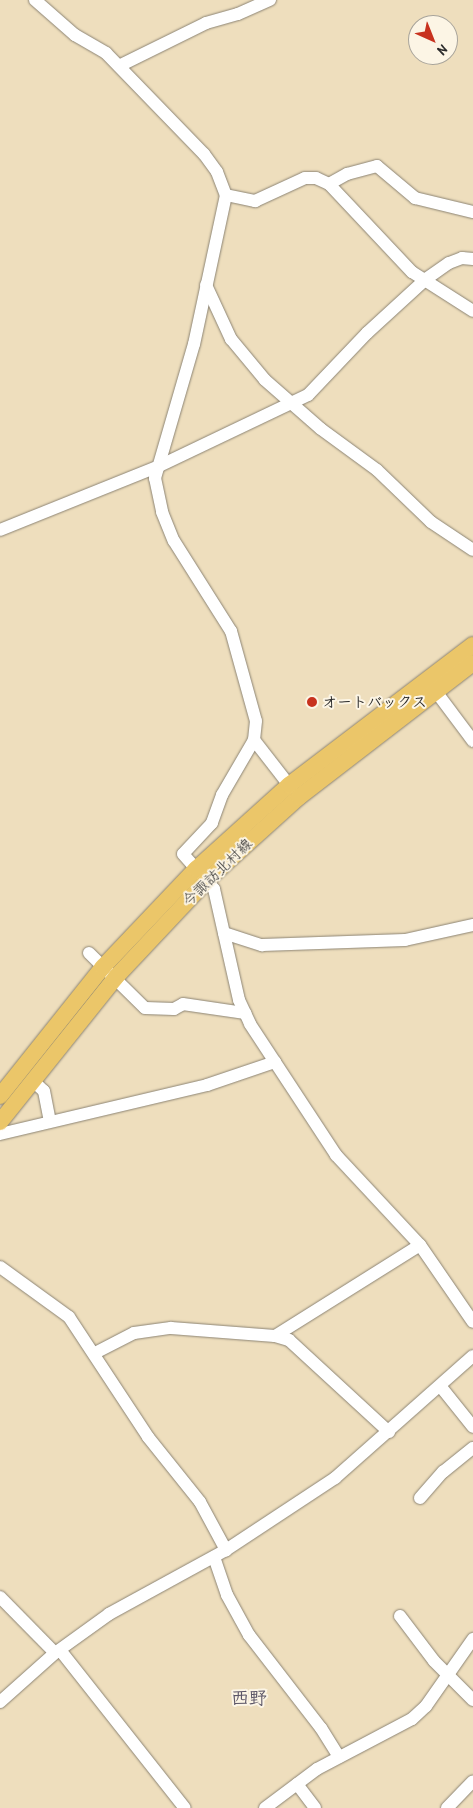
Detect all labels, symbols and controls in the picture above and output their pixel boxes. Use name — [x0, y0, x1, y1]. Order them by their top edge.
north arrow — [408, 15, 458, 65]
text: N — [434, 41, 452, 60]
place label: オートバックス — [322, 693, 427, 711]
marker: オートバックス — [306, 696, 318, 708]
street label: 今諏訪北村線 — [178, 834, 256, 910]
district label: 西野 — [231, 1687, 267, 1709]

